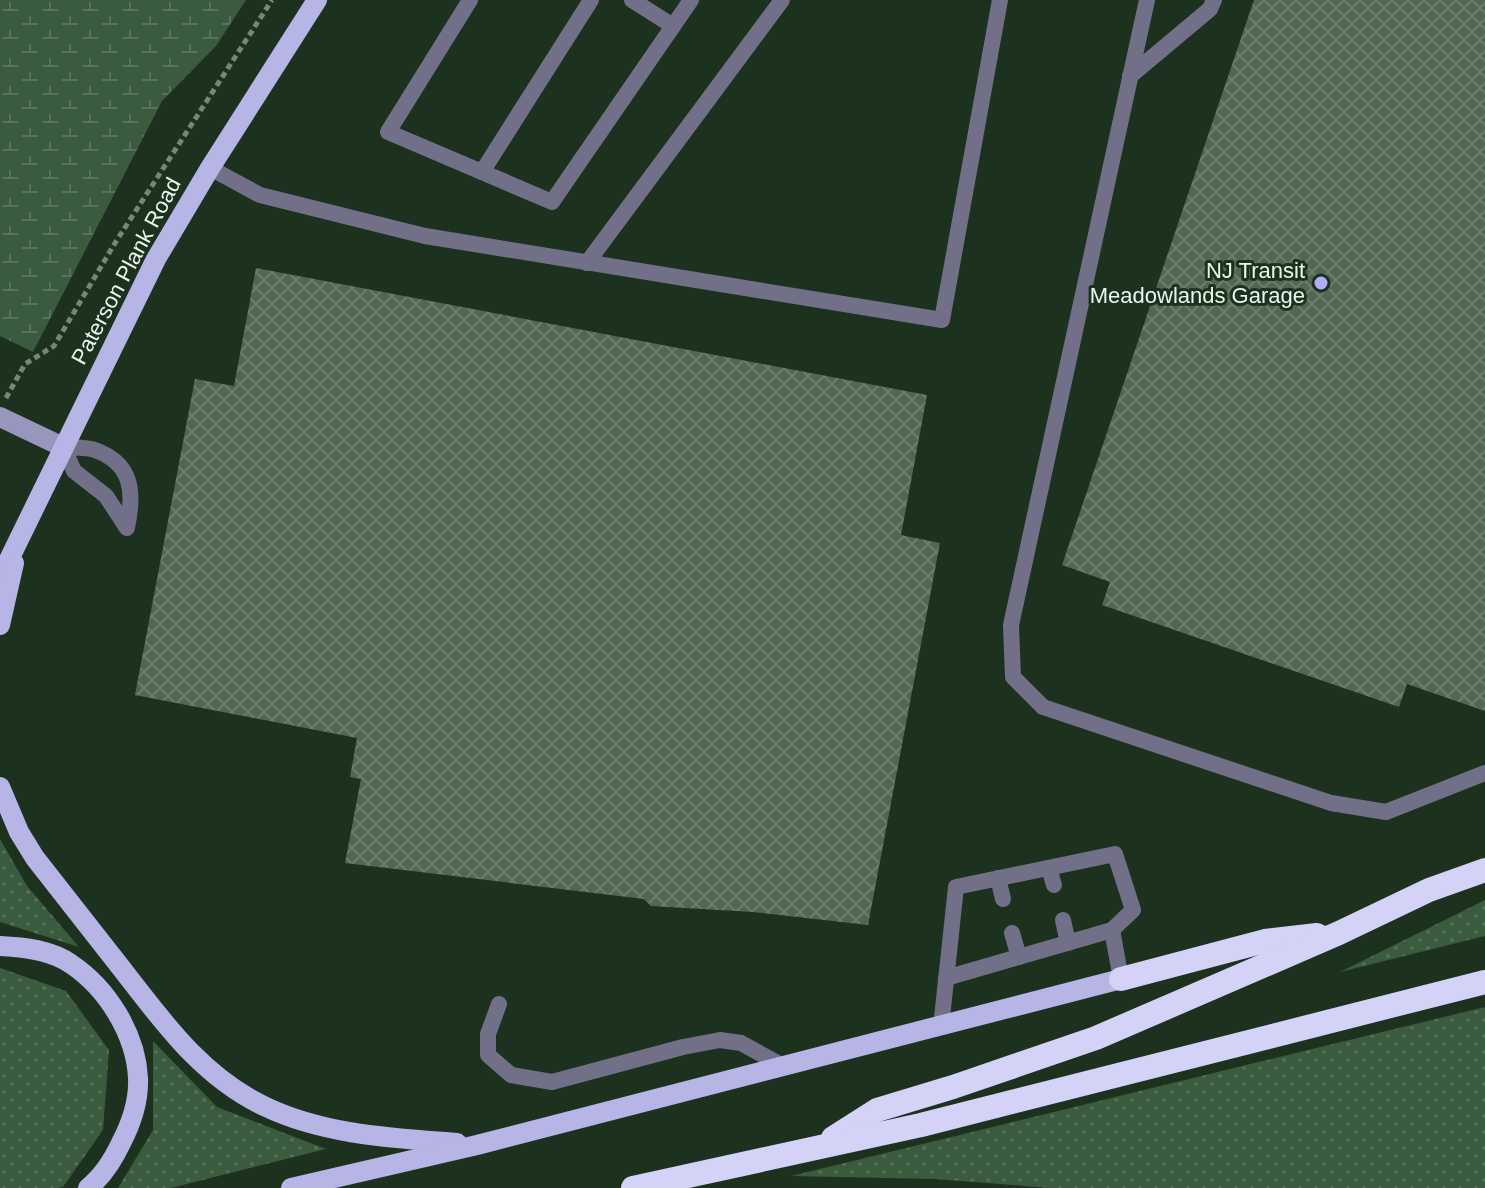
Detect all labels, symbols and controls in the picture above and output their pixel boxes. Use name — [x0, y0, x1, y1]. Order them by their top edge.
street label: Paterson Plank Road — [66, 173, 186, 369]
place label: NJ Transit Meadowlands Garage — [1090, 258, 1305, 308]
marker: NJ Transit Meadowlands Garage — [1312, 274, 1330, 292]

